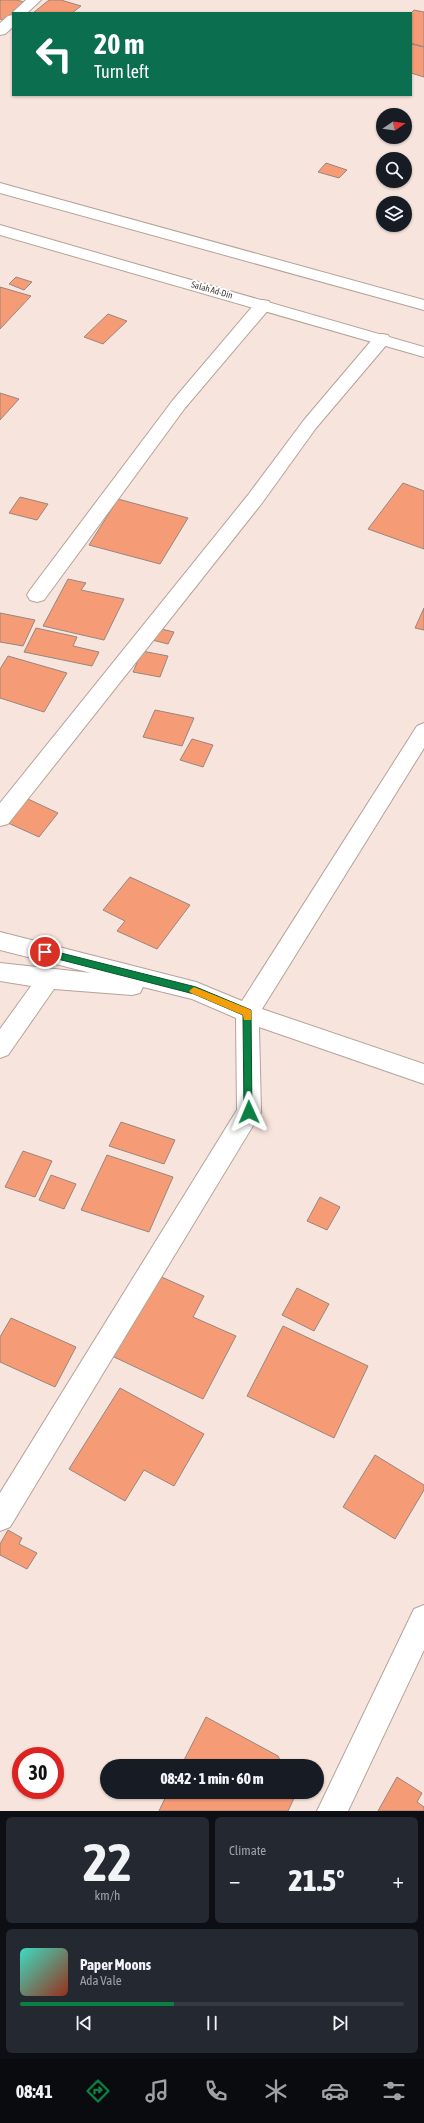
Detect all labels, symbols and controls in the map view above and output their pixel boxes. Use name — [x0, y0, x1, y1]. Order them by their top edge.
icon: left — [28, 28, 80, 80]
text: 20 m — [94, 28, 144, 60]
text: Turn left — [94, 61, 149, 82]
north arrow — [376, 108, 412, 144]
map controls — [376, 108, 412, 232]
button: search — [376, 152, 412, 188]
button: layers — [376, 196, 412, 232]
street label: Salah Ad-Din — [190, 279, 234, 301]
pin — [28, 935, 62, 969]
icon: arrive — [34, 941, 56, 963]
position arrow — [228, 1091, 270, 1133]
speed limit sign: 30 — [12, 1747, 64, 1799]
text: 08:42 · 1 min · 60 m — [160, 1770, 264, 1787]
text: 22 — [83, 1832, 132, 1892]
text: Climate — [229, 1843, 266, 1858]
text: 21.5° — [289, 1863, 344, 1897]
text: − — [229, 1867, 240, 1893]
text: + — [393, 1867, 404, 1893]
text: km/h — [95, 1888, 120, 1903]
text: Paper Moons — [80, 1956, 151, 1973]
text: Ada Vale — [80, 1973, 122, 1988]
icon: previous — [73, 2012, 95, 2034]
icon: pause — [201, 2012, 223, 2034]
icon: next — [329, 2012, 351, 2034]
icon: directions — [84, 2077, 112, 2105]
icon: music — [143, 2077, 171, 2105]
icon: phone — [202, 2077, 230, 2105]
icon: climate — [262, 2077, 290, 2105]
icon: car — [321, 2077, 349, 2105]
icon: filters — [380, 2077, 408, 2105]
text: 08:41 — [16, 2081, 53, 2102]

